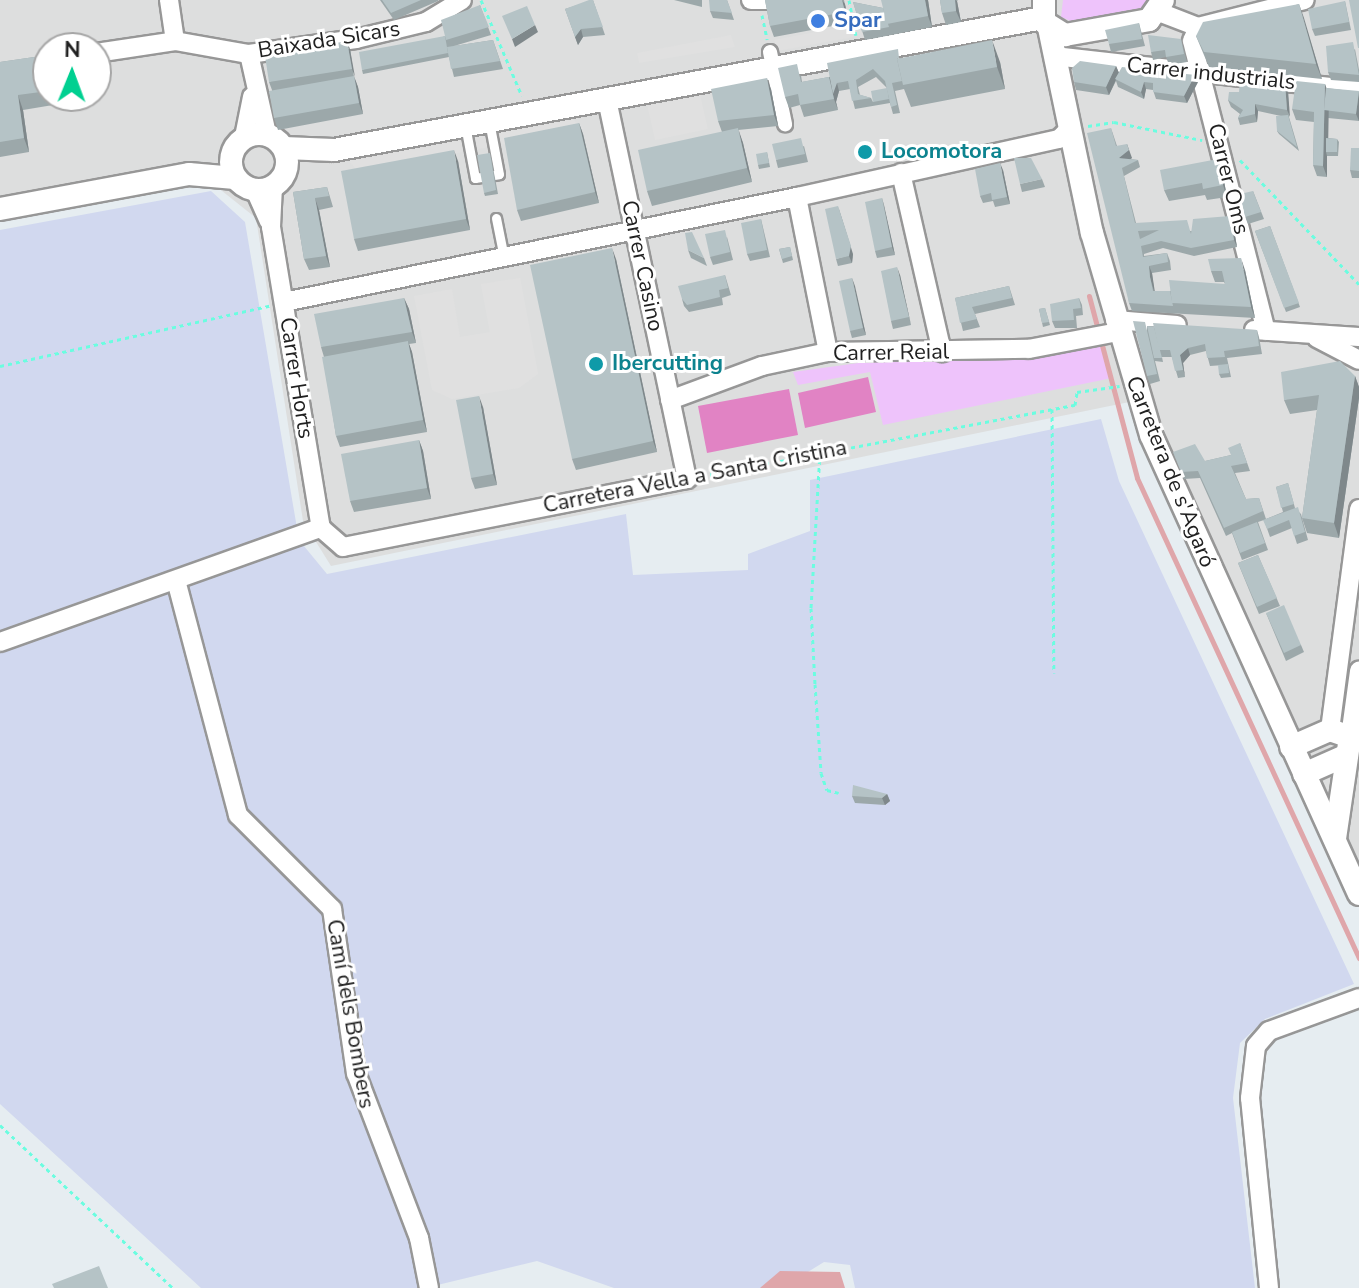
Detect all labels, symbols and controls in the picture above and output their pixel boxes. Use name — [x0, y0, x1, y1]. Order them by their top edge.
place label: Spar — [834, 8, 882, 34]
marker: Spar — [809, 12, 827, 30]
street label: Baixada Sicars — [256, 16, 402, 64]
north arrow — [32, 32, 112, 112]
text: N — [64, 35, 81, 65]
street label: Carrer industrials — [1125, 52, 1297, 96]
street label: Carrer Oms — [1201, 121, 1255, 237]
place label: Locomotora — [881, 139, 1002, 165]
marker: Locomotora — [856, 143, 874, 161]
street label: Carrer Casino — [615, 198, 669, 334]
street label: Carrer Horts — [273, 315, 319, 441]
street label: Carrer Reial — [833, 339, 949, 367]
place label: Ibercutting — [612, 351, 723, 377]
marker: Ibercutting — [587, 355, 605, 373]
street label: Carretera de s'Agaró — [1120, 373, 1220, 571]
street label: Carretera Vella a Santa Cristina — [541, 435, 849, 519]
street label: Camí dels Bombers — [320, 917, 380, 1111]

